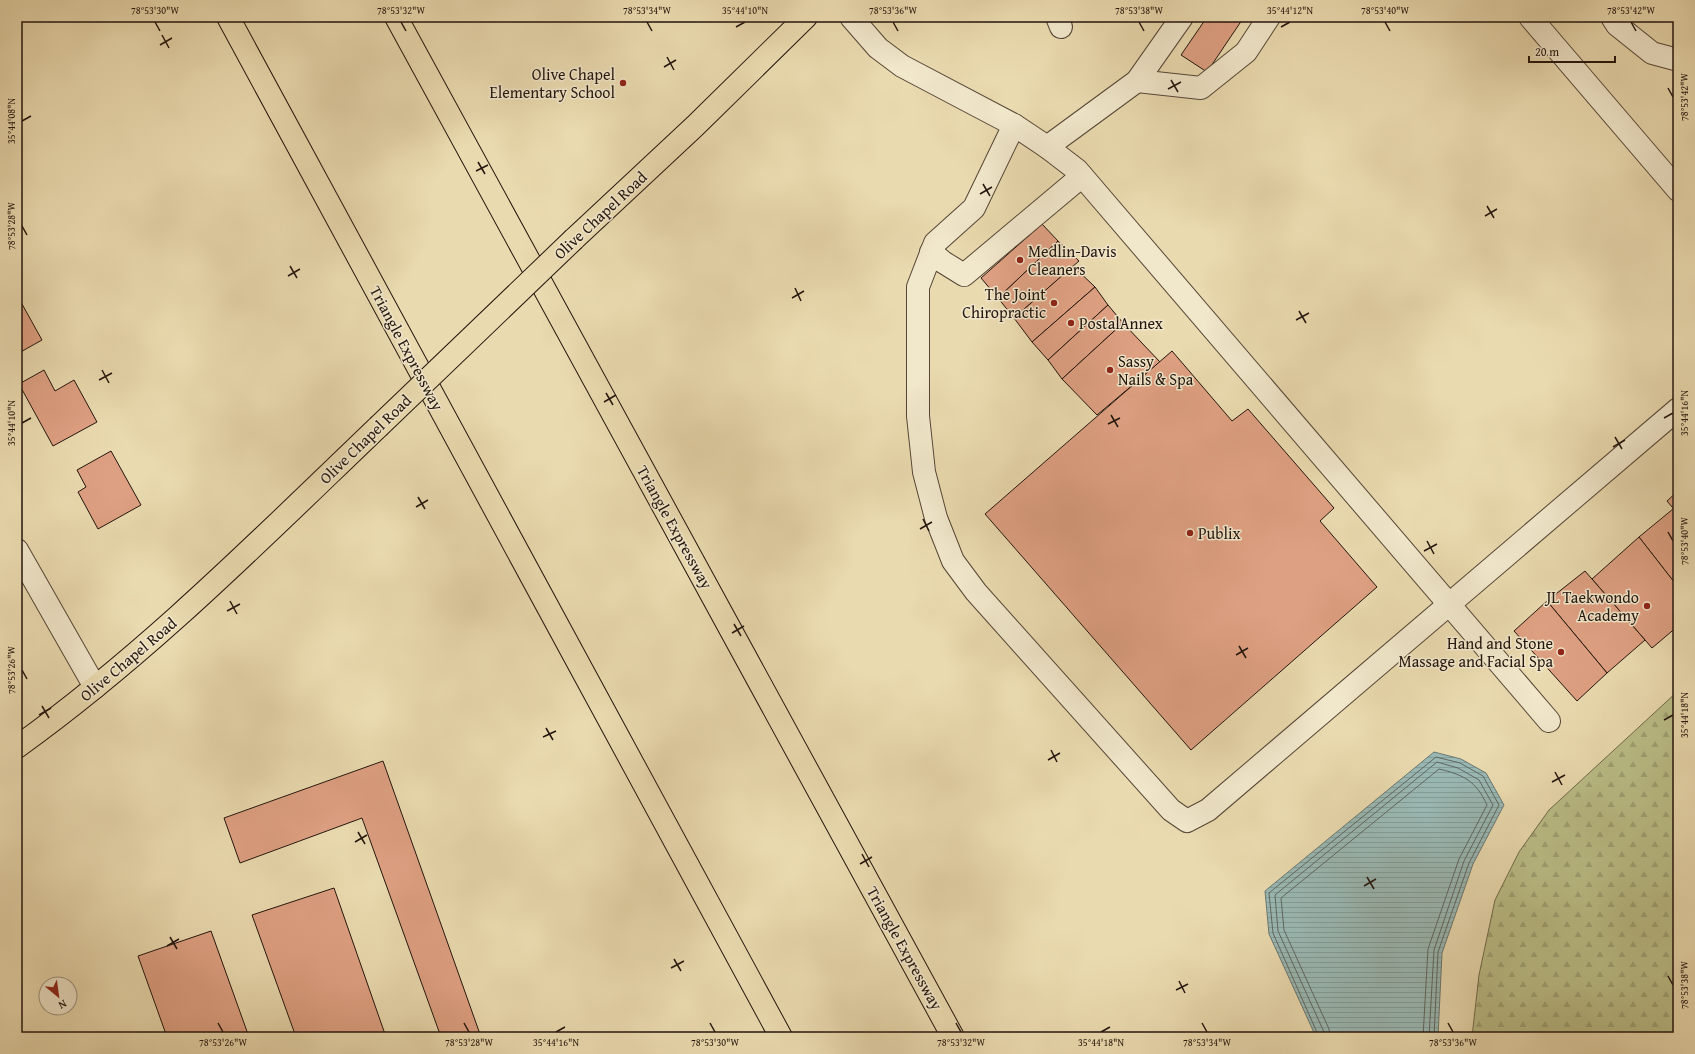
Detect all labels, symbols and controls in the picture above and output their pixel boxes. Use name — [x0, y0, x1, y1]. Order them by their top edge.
text: 78°53'30"W — [131, 3, 179, 18]
text: 78°53'32"W — [377, 3, 425, 18]
text: 78°53'34"W — [623, 3, 671, 18]
text: 35°44'10"N — [722, 3, 768, 18]
text: 78°53'36"W — [869, 3, 917, 18]
text: 78°53'38"W — [1115, 3, 1163, 18]
text: 35°44'12"N — [1267, 3, 1313, 18]
text: 78°53'40"W — [1361, 3, 1409, 18]
text: 78°53'42"W — [1607, 3, 1655, 18]
scale bar — [1529, 38, 1615, 64]
text: 20 m — [1535, 43, 1559, 60]
place label: Olive Chapel Elementary School — [490, 62, 616, 104]
text: 78°53'42"W — [1677, 73, 1692, 121]
marker: Olive Chapel Elementary School — [618, 78, 628, 88]
text: 35°44'08"N — [4, 98, 19, 144]
street label: Olive Chapel Road — [548, 165, 652, 265]
text: 78°53'28"W — [4, 202, 19, 250]
place label: Medlin-Davis Cleaners — [1028, 239, 1116, 281]
marker: Medlin-Davis Cleaners — [1015, 255, 1025, 265]
street label: Triangle Expressway — [364, 281, 450, 415]
place label: The Joint Chiropractic — [962, 282, 1046, 324]
marker: The Joint Chiropractic — [1049, 298, 1059, 308]
place label: PostalAnnex — [1079, 311, 1164, 335]
marker: PostalAnnex — [1066, 318, 1076, 328]
place label: Sassy Nails & Spa — [1118, 349, 1194, 391]
marker: Sassy Nails & Spa — [1105, 365, 1115, 375]
street label: Olive Chapel Road — [313, 388, 417, 489]
text: 35°44'16"N — [1677, 390, 1692, 436]
text: 35°44'10"N — [4, 400, 19, 446]
street label: Triangle Expressway — [631, 461, 719, 593]
text: 78°53'40"W — [1677, 517, 1692, 565]
place label: Publix — [1198, 521, 1242, 545]
marker: Publix — [1185, 528, 1195, 538]
place label: JL Taekwondo Academy — [1544, 585, 1639, 627]
marker: JL Taekwondo Academy — [1642, 601, 1652, 611]
street label: Olive Chapel Road — [74, 611, 182, 707]
place label: Hand and Stone Massage and Facial Spa — [1399, 631, 1553, 673]
text: 78°53'26"W — [4, 646, 19, 694]
marker: Hand and Stone Massage and Facial Spa — [1556, 647, 1566, 657]
text: 35°44'18"N — [1677, 692, 1692, 738]
street label: Triangle Expressway — [861, 882, 949, 1014]
text: 78°53'38"W — [1677, 961, 1692, 1009]
north arrow — [38, 976, 78, 1016]
text: N — [55, 996, 70, 1014]
text: 78°53'26"W — [199, 1035, 247, 1050]
text: 78°53'28"W — [445, 1035, 493, 1050]
text: 35°44'16"N — [533, 1035, 579, 1050]
text: 78°53'30"W — [691, 1035, 739, 1050]
text: 78°53'32"W — [937, 1035, 985, 1050]
text: 35°44'18"N — [1078, 1035, 1124, 1050]
text: 78°53'34"W — [1183, 1035, 1231, 1050]
text: 78°53'36"W — [1429, 1035, 1477, 1050]

